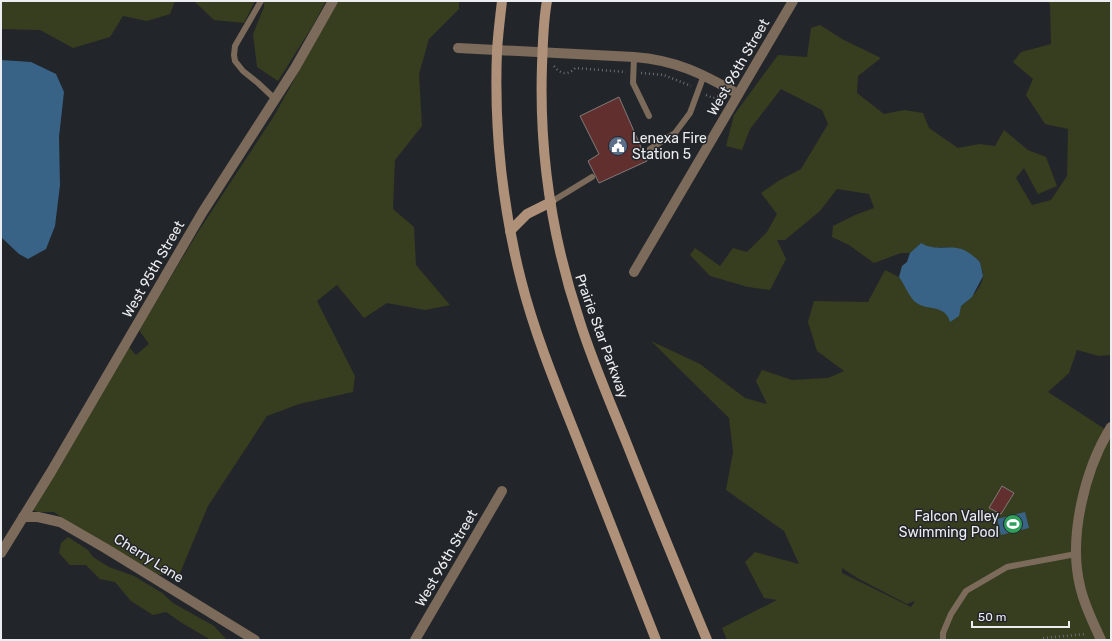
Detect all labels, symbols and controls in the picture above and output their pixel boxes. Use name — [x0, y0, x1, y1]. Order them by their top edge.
street label: West 96th Street — [704, 15, 773, 119]
place label: Lenexa Fire Station 5 — [632, 130, 707, 163]
public building icon: Lenexa Fire Station 5 — [607, 135, 629, 157]
street label: West 95th Street — [119, 217, 188, 321]
street label: Prairie Star Parkway — [571, 272, 632, 401]
street label: West 96th Street — [412, 506, 481, 610]
place label: Falcon Valley Swimming Pool — [899, 508, 999, 541]
sports icon: Falcon Valley Swimming Pool — [1002, 513, 1024, 535]
street label: Cherry Lane — [111, 530, 187, 587]
scale bar — [972, 603, 1069, 629]
text: 50 m — [978, 610, 1006, 624]

